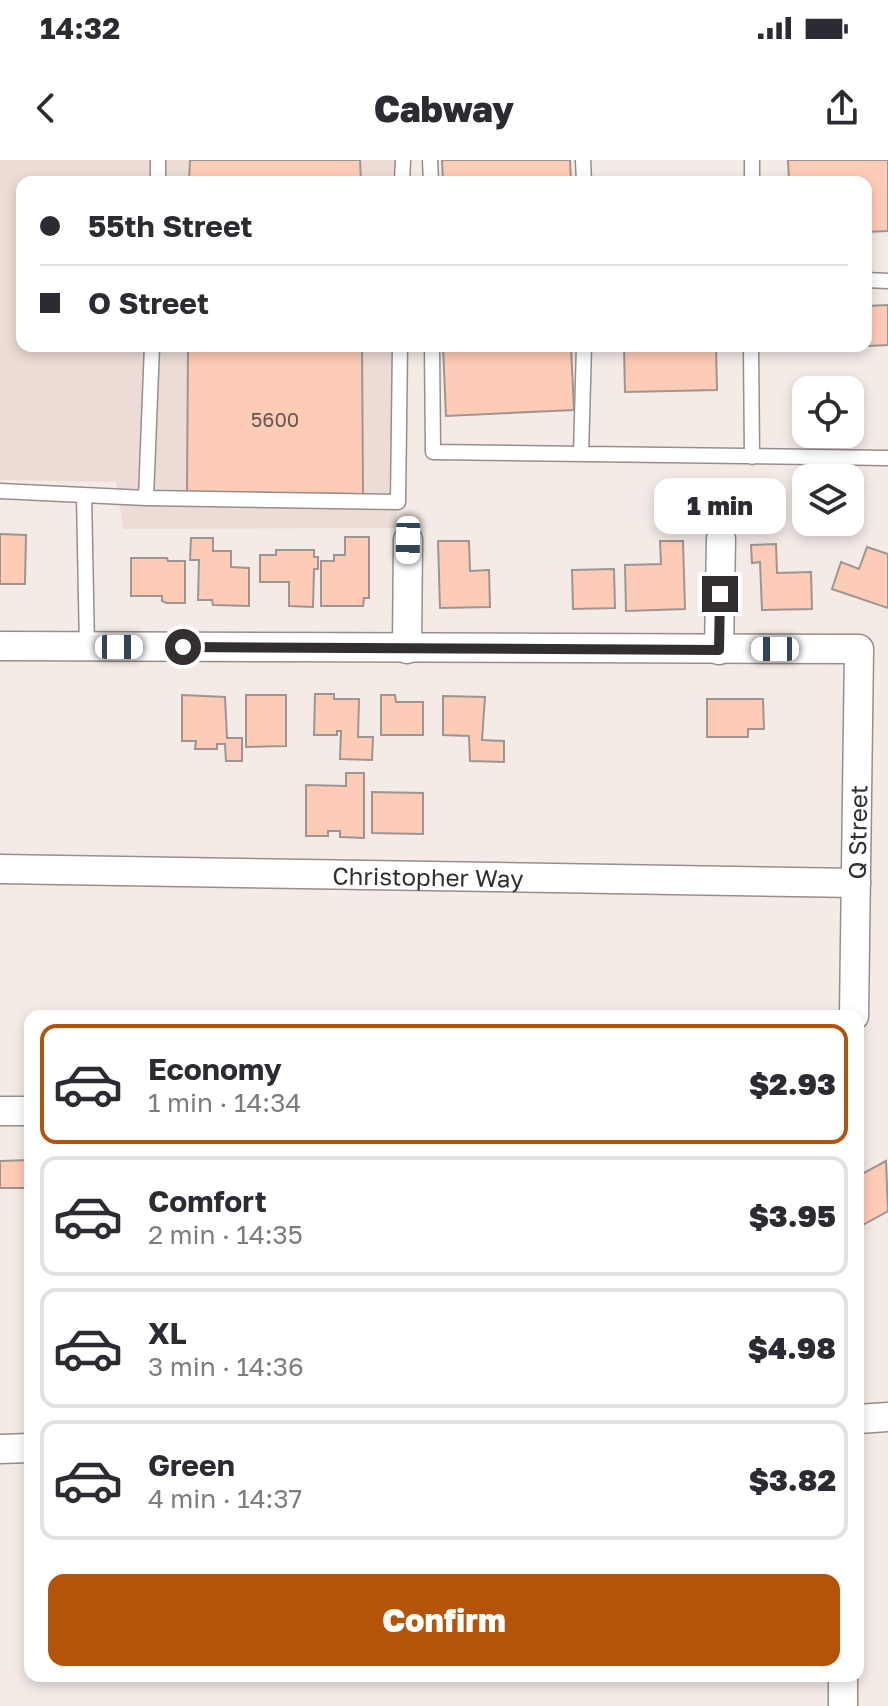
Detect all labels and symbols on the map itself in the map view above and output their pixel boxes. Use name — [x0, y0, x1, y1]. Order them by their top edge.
house number: 5600 — [251, 407, 299, 431]
callout: 1 min — [654, 478, 786, 534]
car — [396, 516, 420, 564]
route end — [702, 576, 738, 612]
route start — [165, 629, 201, 665]
car — [95, 635, 143, 659]
car — [751, 637, 799, 661]
street label: Q Street — [842, 784, 872, 880]
street label: Christopher Way — [332, 860, 524, 892]

